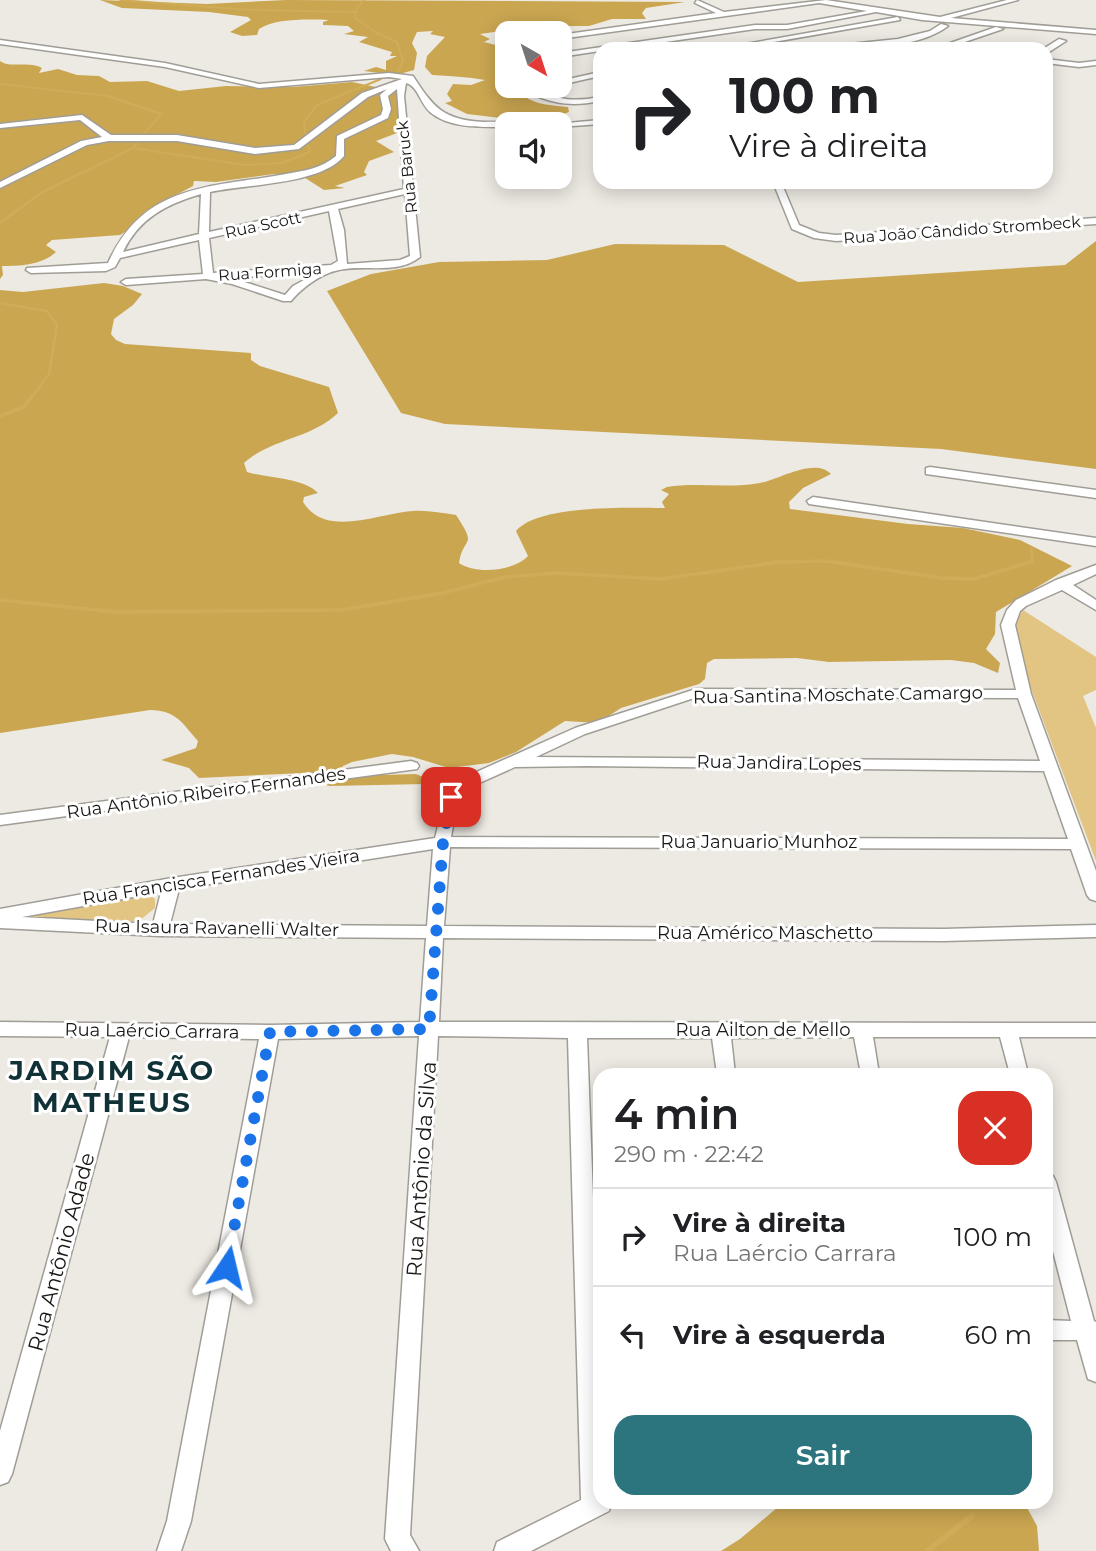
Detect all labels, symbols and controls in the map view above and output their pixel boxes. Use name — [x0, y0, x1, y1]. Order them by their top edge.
north arrow — [495, 21, 572, 98]
map controls — [495, 21, 572, 189]
text: 100 m — [729, 66, 880, 125]
icon: right — [614, 70, 705, 161]
button: sound — [495, 112, 572, 189]
street label: Rua Baruck — [393, 119, 421, 214]
text: Vire à direita — [729, 126, 928, 165]
street label: Rua Scott — [223, 208, 303, 242]
street label: Rua João Cândido Strombeck — [843, 212, 1082, 248]
street label: Rua Formiga — [218, 259, 322, 285]
street label: Rua Santina Moschate Camargo — [693, 681, 983, 709]
street label: Rua Jandira Lopes — [696, 751, 862, 775]
street label: Rua Antônio Ribeiro Fernandes — [65, 762, 347, 823]
pin — [421, 767, 481, 827]
icon: arrive — [432, 778, 470, 816]
street label: Rua Januario Munhoz — [661, 831, 857, 853]
street label: Rua Francisca Fernandes Vieira — [81, 844, 361, 910]
street label: Rua Isaura Ravanelli Walter — [95, 915, 339, 941]
street label: Rua Américo Maschetto — [657, 922, 873, 944]
street label: Rua Laércio Carrara — [64, 1018, 240, 1044]
street label: Rua Ailton de Mello — [676, 1019, 850, 1041]
district label: JARDIM SÃO MATHEUS — [8, 1053, 215, 1119]
street label: Rua Antônio da Silva — [401, 1060, 441, 1278]
text: 4 min — [614, 1088, 739, 1140]
button: close — [958, 1091, 1032, 1165]
text: 290 m · 22:42 — [614, 1140, 764, 1168]
street label: Rua Antônio Adade — [22, 1150, 100, 1354]
text: Vire à direita — [673, 1207, 846, 1239]
icon: right — [614, 1218, 652, 1256]
text: 100 m — [954, 1221, 1032, 1253]
position arrow — [190, 1230, 264, 1304]
text: Rua Laércio Carrara — [673, 1239, 897, 1267]
icon: left — [614, 1316, 652, 1354]
text: Vire à esquerda — [673, 1319, 886, 1351]
text: 60 m — [965, 1319, 1032, 1351]
button: Sair — [614, 1415, 1032, 1495]

